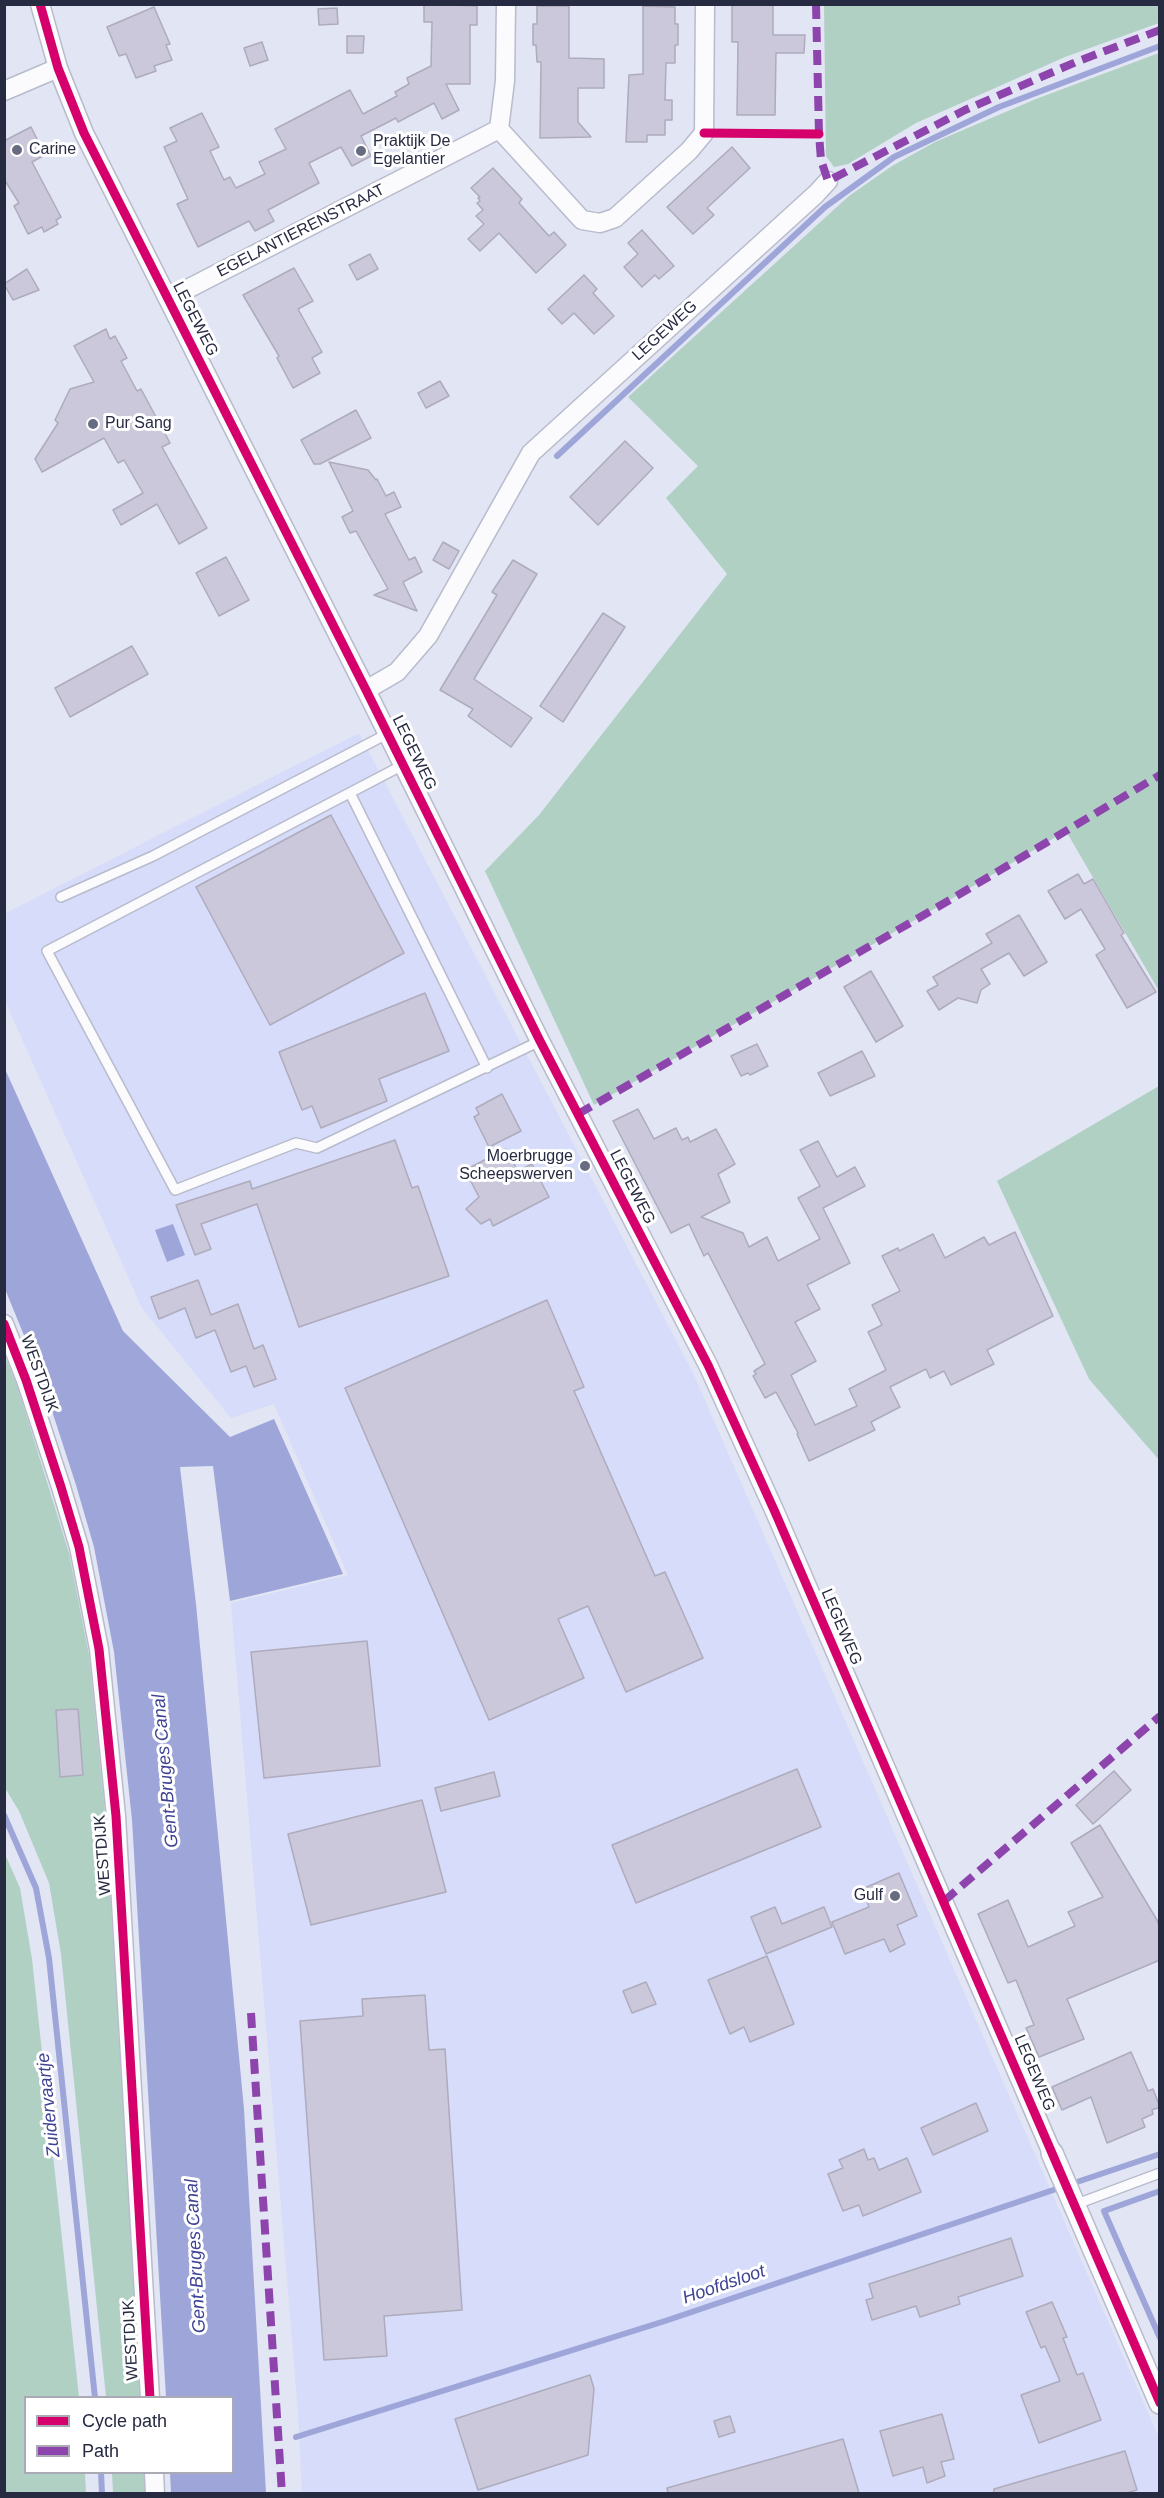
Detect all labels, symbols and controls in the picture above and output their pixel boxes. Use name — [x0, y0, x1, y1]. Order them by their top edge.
place label: Praktijk De Egelantier — [373, 132, 450, 170]
place label: Carine — [29, 140, 76, 160]
marker: Carine — [10, 143, 24, 157]
marker: Praktijk De Egelantier — [354, 144, 368, 158]
street label: EGELANTIERENSTRAAT — [214, 180, 388, 282]
street label: LEGEWEG — [168, 279, 222, 359]
street label: LEGEWEG — [629, 297, 701, 365]
place label: Pur Sang — [105, 414, 172, 434]
marker: Pur Sang — [86, 417, 100, 431]
street label: LEGEWEG — [388, 712, 440, 794]
place label: Moerbrugge Scheepswerven — [459, 1147, 573, 1185]
street label: LEGEWEG — [605, 1147, 659, 1227]
marker: Moerbrugge Scheepswerven — [578, 1159, 592, 1173]
street label: WESTDIJK — [16, 1333, 62, 1415]
street label: LEGEWEG — [816, 1586, 866, 1668]
water label: Gent-Bruges Canal — [149, 1693, 183, 1849]
street label: WESTDIJK — [91, 1814, 115, 1896]
place label: Gulf — [854, 1886, 883, 1906]
marker: Gulf — [888, 1889, 902, 1903]
street label: LEGEWEG — [1009, 2032, 1059, 2114]
water label: Zuidervaartje — [33, 2052, 65, 2158]
water label: Gent-Bruges Canal — [181, 2178, 211, 2334]
water label: Hoofdsloot — [680, 2261, 768, 2309]
street label: WESTDIJK — [119, 2299, 143, 2381]
legend — [24, 2396, 234, 2474]
text: Cycle path — [82, 2411, 167, 2431]
text: Path — [82, 2441, 119, 2461]

